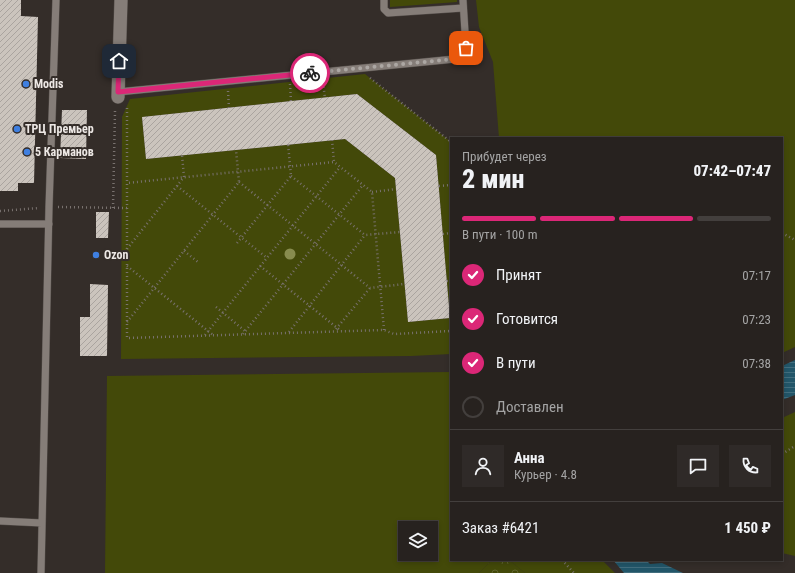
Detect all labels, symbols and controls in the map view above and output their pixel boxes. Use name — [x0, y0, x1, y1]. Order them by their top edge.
pin — [449, 31, 483, 65]
icon: bag — [455, 37, 477, 59]
pin — [102, 44, 136, 78]
icon: home — [108, 50, 130, 72]
courier — [290, 53, 330, 93]
icon: bike — [299, 62, 321, 84]
place label: Modis — [34, 77, 64, 91]
marker: Modis — [21, 79, 31, 89]
place label: ТРЦ Премьер — [25, 122, 94, 136]
marker: ТРЦ Премьер — [12, 124, 22, 134]
place label: 5 Карманов — [35, 145, 94, 159]
marker: 5 Карманов — [22, 147, 32, 157]
text: Прибудет через — [462, 149, 547, 164]
text: 07:42–07:47 — [693, 162, 771, 180]
text: 2 мин — [462, 164, 524, 194]
text: В пути · 100 m — [462, 227, 537, 242]
place label: Ozon — [104, 248, 129, 262]
marker: Ozon — [91, 250, 101, 260]
icon: check — [462, 264, 484, 286]
text: Принят — [496, 266, 542, 284]
text: 07:17 — [742, 268, 771, 283]
icon: check — [462, 308, 484, 330]
text: Готовится — [496, 310, 558, 328]
text: 07:23 — [742, 312, 771, 327]
icon: check — [462, 352, 484, 374]
text: В пути — [496, 354, 536, 372]
text: 07:38 — [742, 356, 771, 371]
text: Доставлен — [496, 398, 564, 416]
button: person — [462, 445, 504, 487]
button: chat — [677, 445, 719, 487]
button: phone — [729, 445, 771, 487]
text: Анна — [514, 449, 545, 467]
text: Курьер · 4.8 — [514, 467, 577, 482]
text: Заказ #6421 — [462, 519, 539, 537]
text: 1 450 ₽ — [724, 519, 771, 537]
map controls — [398, 521, 438, 561]
button: layers — [398, 521, 438, 561]

